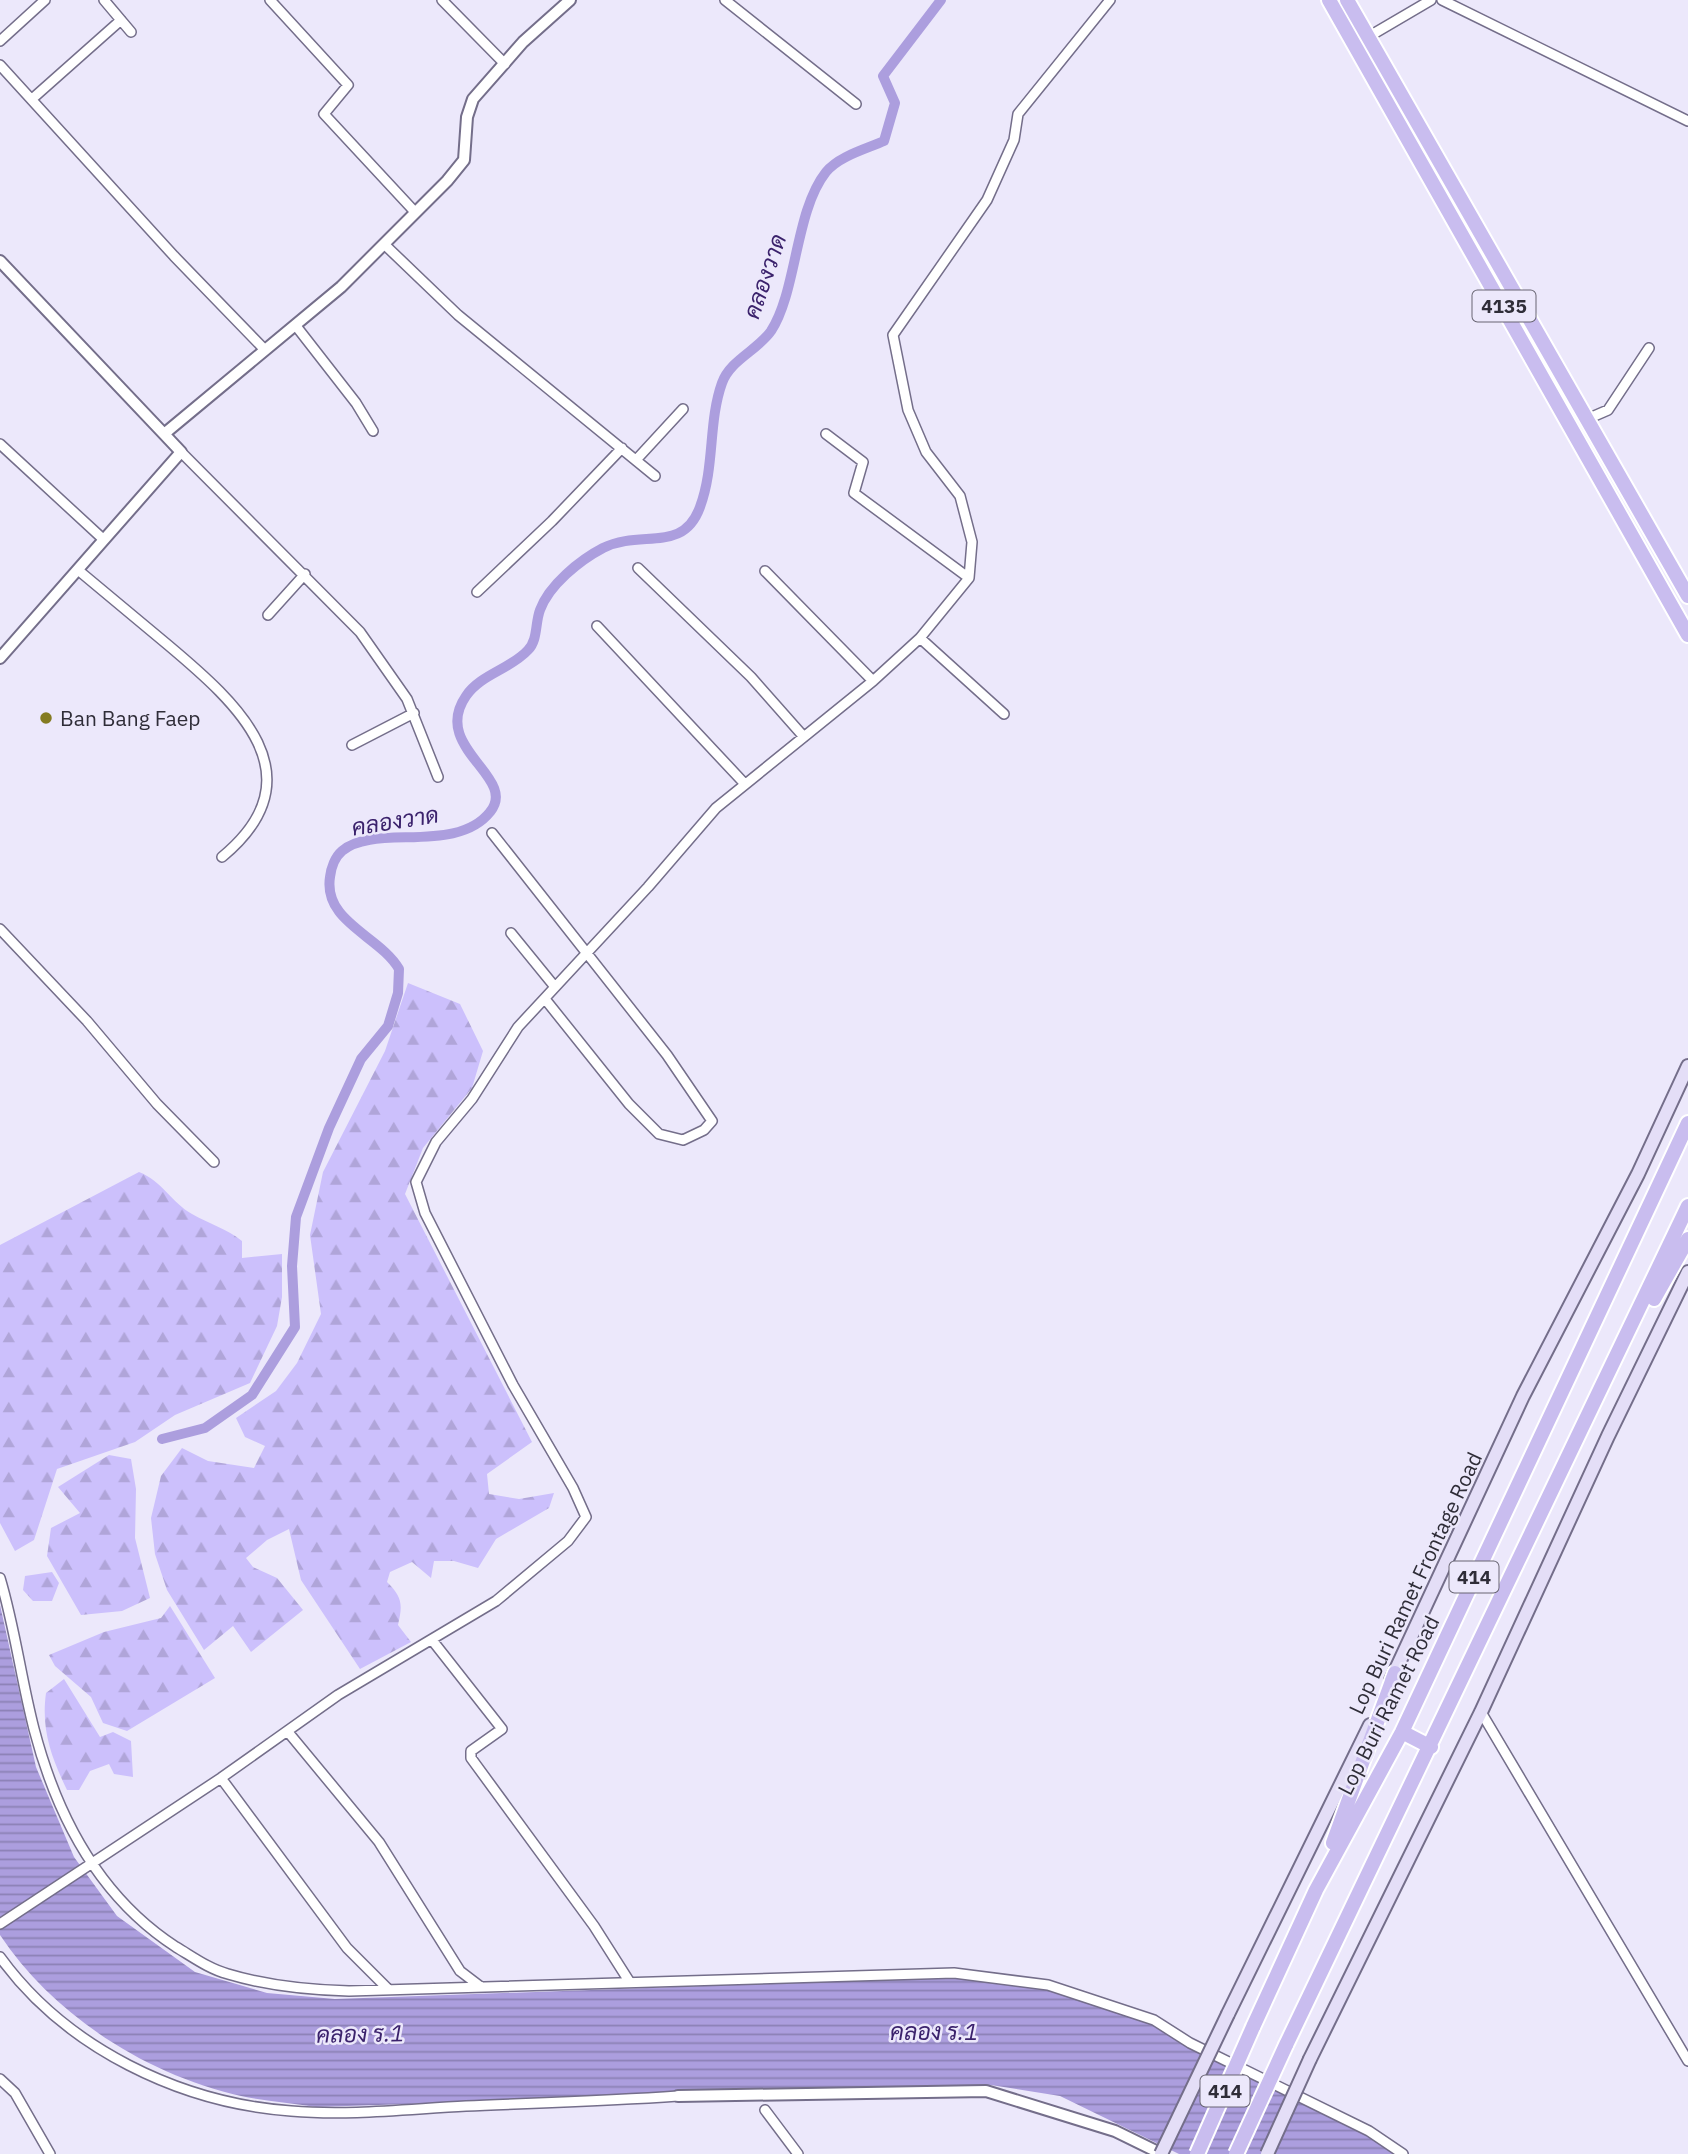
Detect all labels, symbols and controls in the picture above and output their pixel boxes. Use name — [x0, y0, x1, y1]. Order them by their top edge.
water label: คลองวาด — [736, 230, 792, 322]
road number: 4135 — [1472, 290, 1536, 322]
place label: Ban Bang Faep — [60, 704, 201, 732]
marker: Ban Bang Faep — [38, 710, 54, 726]
water label: คลองวาด — [349, 798, 441, 842]
street label: Lop Buri Ramet Frontage Road — [1342, 1447, 1488, 1719]
road number: 414 — [1450, 1562, 1498, 1592]
street label: Lop Buri Ramet Road — [1331, 1611, 1445, 1799]
water label: คลอง ร.1 — [890, 2016, 978, 2046]
water label: คลอง ร.1 — [316, 2017, 404, 2049]
road number: 414 — [1200, 2076, 1250, 2106]

